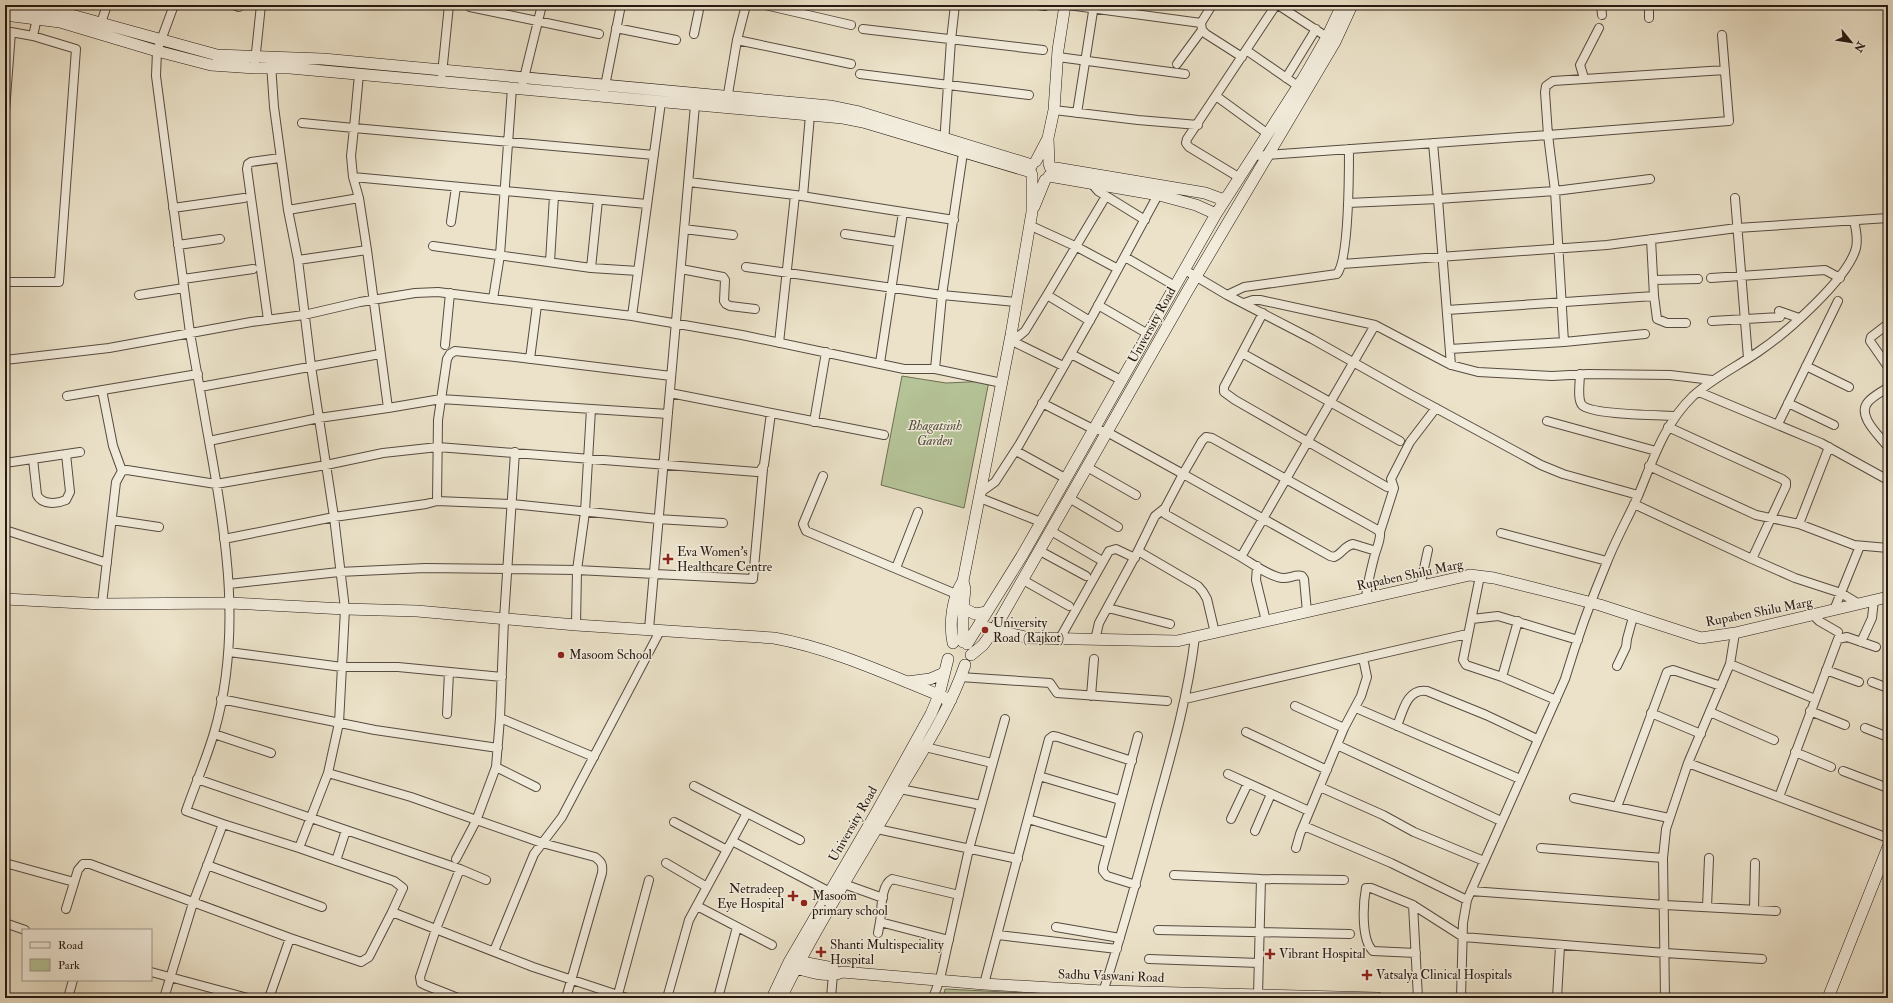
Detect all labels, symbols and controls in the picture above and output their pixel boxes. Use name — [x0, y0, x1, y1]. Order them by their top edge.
north arrow — [1831, 22, 1871, 62]
text: N — [1851, 38, 1868, 55]
street label: University Road — [1125, 284, 1181, 366]
park label: Bhagatsinh Garden — [907, 418, 962, 449]
place label: Eva Women's Healthcare Centre — [677, 544, 773, 575]
marker: Eva Women's Healthcare Centre — [662, 553, 674, 565]
street label: Rupaben Shilu Marg — [1355, 556, 1465, 595]
street label: Rupaben Shilu Marg — [1704, 594, 1814, 631]
place label: University Road (Rajkot) — [993, 615, 1064, 646]
marker: University Road (Rajkot) — [980, 625, 990, 635]
place label: Masoom School — [569, 647, 652, 663]
marker: Masoom School — [556, 650, 566, 660]
street label: University Road — [825, 783, 882, 865]
place label: Netradeep Eye Hospital — [717, 881, 785, 913]
place label: Masoom primary school — [811, 888, 889, 920]
marker: Netradeep Eye Hospital — [787, 890, 799, 902]
marker: Masoom primary school — [799, 898, 809, 908]
legend — [22, 929, 152, 981]
place label: Shanti Multispeciality Hospital — [830, 937, 944, 969]
text: Road — [58, 938, 83, 953]
marker: Shanti Multispeciality Hospital — [815, 946, 827, 958]
place label: Vibrant Hospital — [1279, 946, 1366, 963]
marker: Vibrant Hospital — [1264, 948, 1276, 960]
text: Park — [58, 958, 80, 973]
street label: Sadhu Vaswani Road — [1058, 966, 1165, 986]
place label: Vatsalya Clinical Hospitals — [1376, 967, 1513, 984]
marker: Vatsalya Clinical Hospitals — [1361, 969, 1373, 981]

